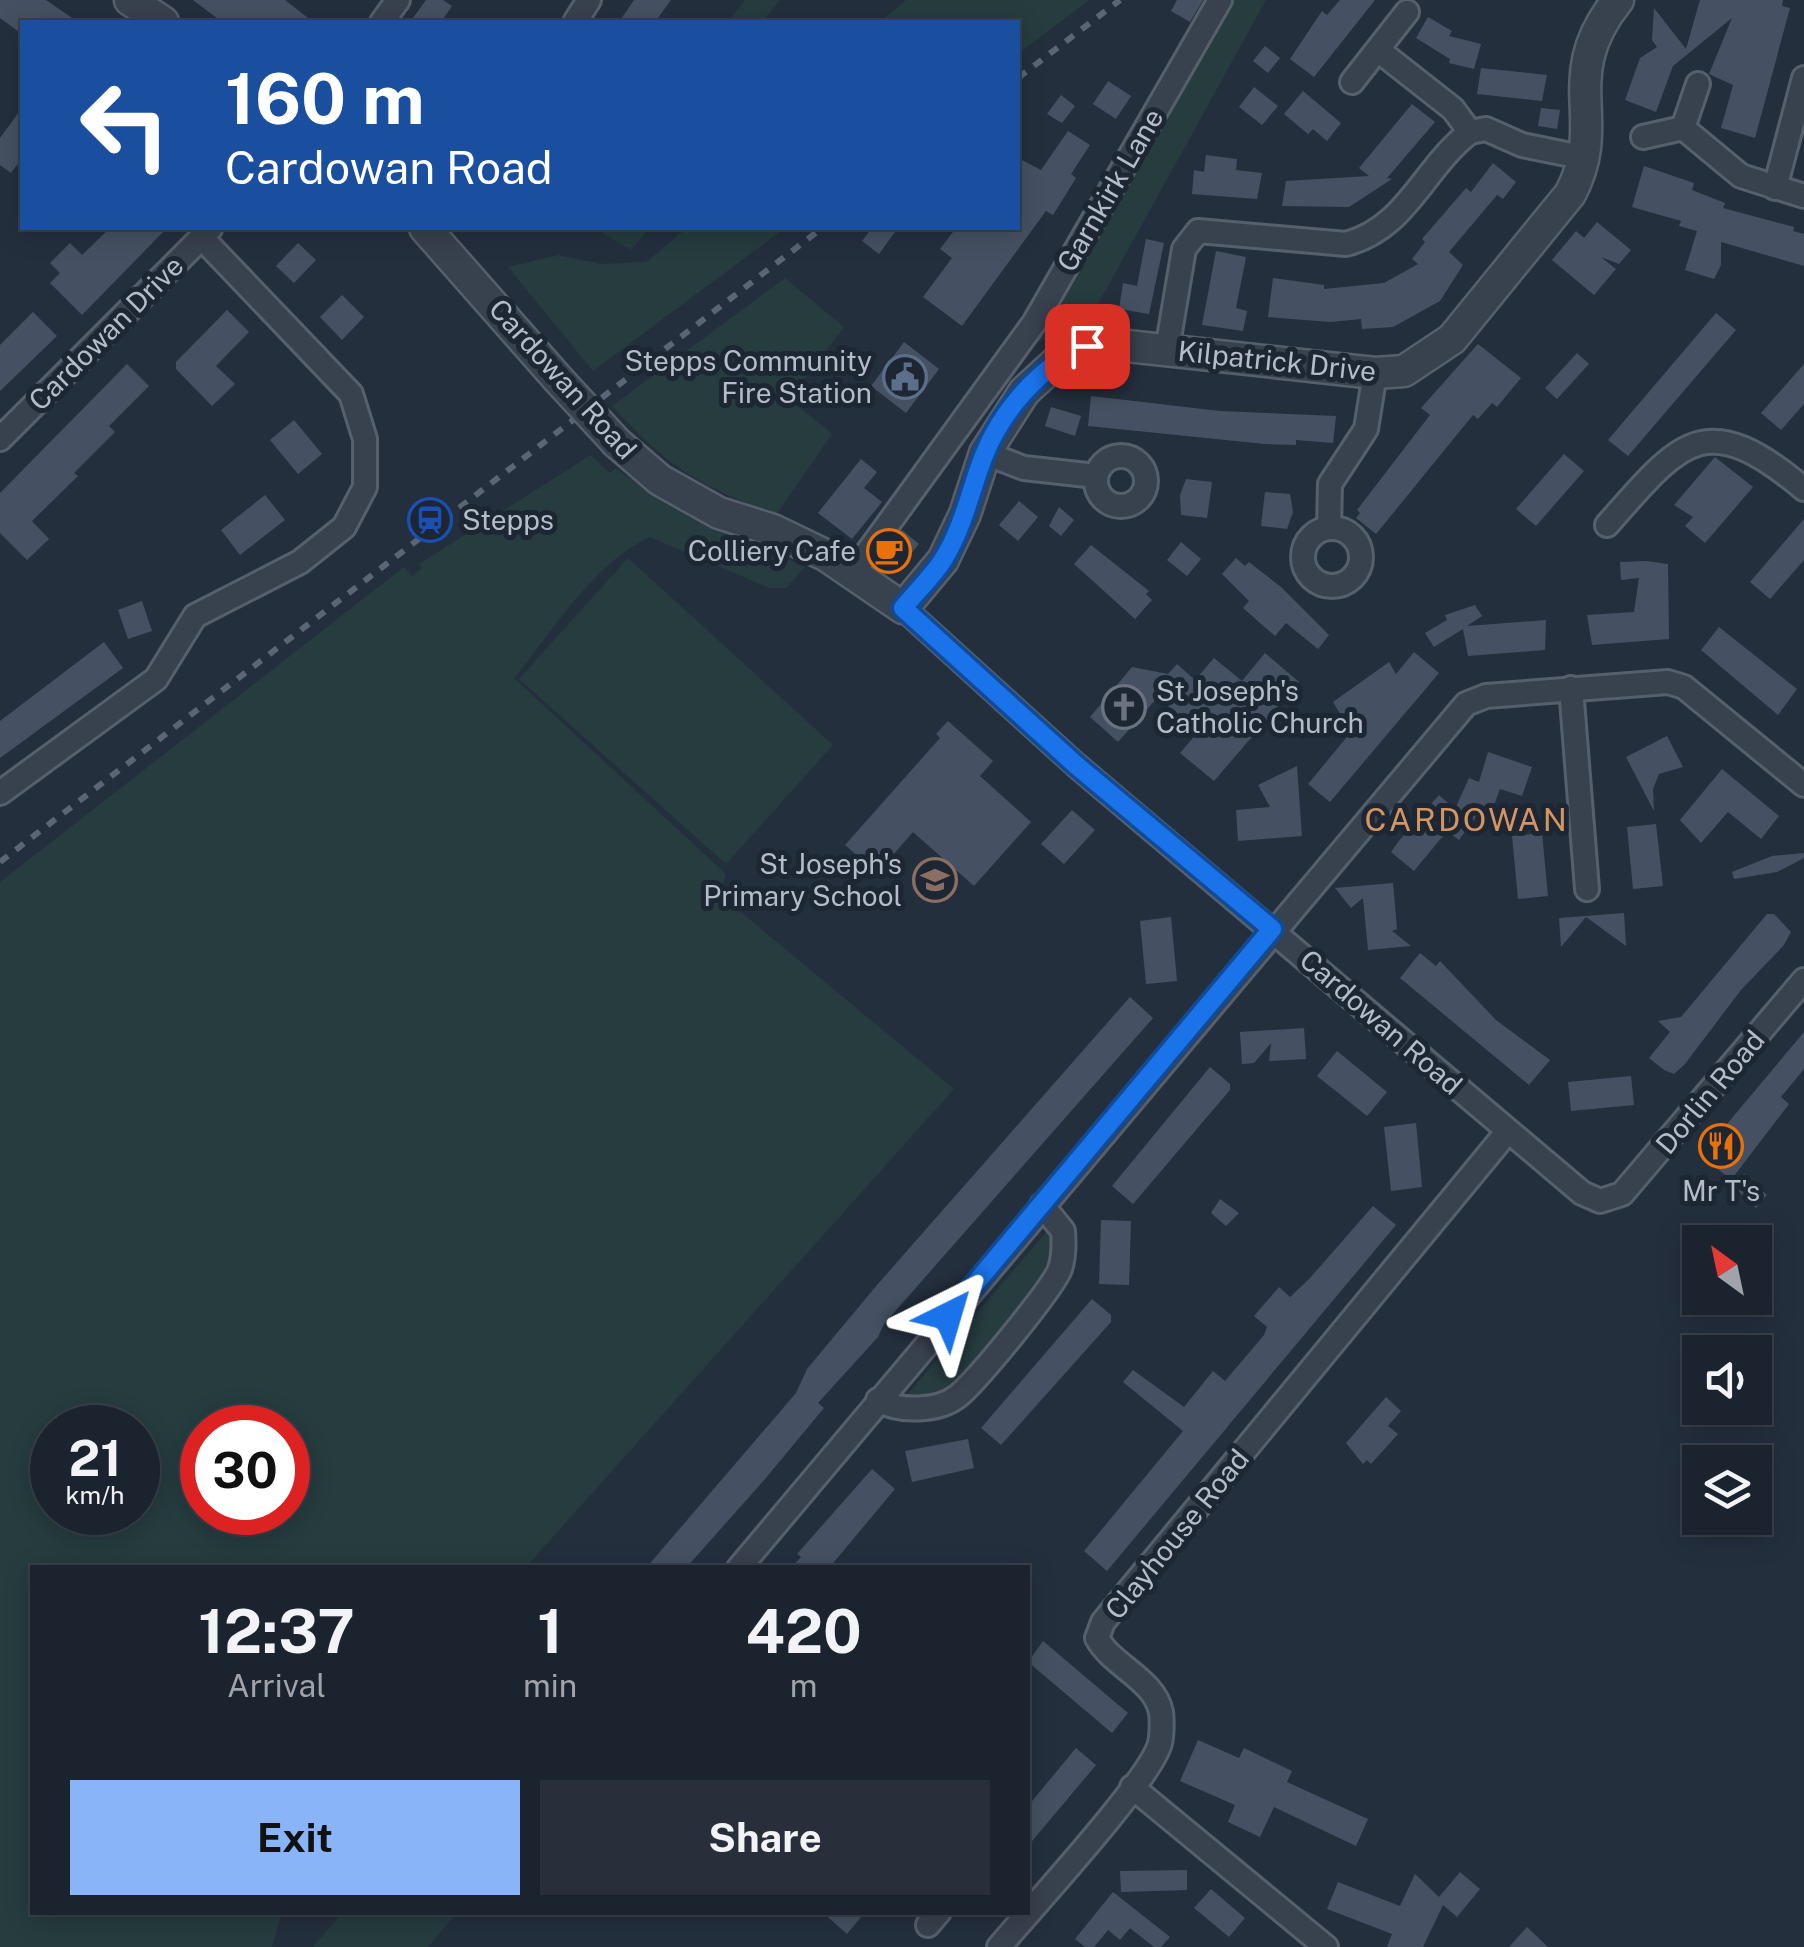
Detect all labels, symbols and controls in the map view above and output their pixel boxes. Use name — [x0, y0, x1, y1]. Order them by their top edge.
text: 160 m — [225, 57, 425, 140]
icon: left — [60, 60, 190, 190]
street label: Garnkirk Lane — [1050, 102, 1170, 277]
text: Cardowan Road — [225, 141, 553, 194]
street label: Cardowan Drive — [22, 249, 190, 417]
street label: Cardowan Road — [483, 292, 644, 465]
pin — [1045, 304, 1130, 389]
icon: arrive — [1060, 319, 1115, 374]
street label: Kilpatrick Drive — [1176, 334, 1378, 387]
place label: Stepps Community Fire Station — [624, 344, 872, 409]
public building icon: Stepps Community Fire Station — [882, 354, 928, 400]
station icon: Stepps — [407, 497, 453, 543]
place label: Stepps — [462, 503, 554, 536]
cafe icon: Colliery Cafe — [866, 528, 912, 574]
place label: Colliery Cafe — [688, 534, 856, 567]
place label: St Joseph's Catholic Church — [1156, 674, 1364, 739]
church icon: St Joseph's Catholic Church — [1101, 684, 1147, 730]
district label: CARDOWAN — [1365, 801, 1569, 838]
place label: St Joseph's Primary School — [703, 847, 902, 912]
school or university icon: St Joseph's Primary School — [912, 857, 958, 903]
street label: Cardowan Road — [1294, 942, 1469, 1101]
street label: Dorlin Road — [1648, 1023, 1771, 1160]
restaurant icon: Mr T's — [1698, 1123, 1744, 1169]
place label: Mr T's — [1682, 1174, 1760, 1207]
north arrow — [1682, 1225, 1772, 1315]
map controls — [1682, 1225, 1772, 1535]
position arrow — [896, 1264, 1000, 1368]
button: sound — [1682, 1335, 1772, 1425]
speed limit sign: 30 — [180, 1405, 310, 1535]
text: 21 — [68, 1428, 122, 1487]
street label: Clayhouse Road — [1098, 1442, 1255, 1625]
button: layers — [1682, 1445, 1772, 1535]
text: km/h — [66, 1480, 124, 1510]
text: 12:37 — [198, 1596, 355, 1667]
text: 1 — [537, 1596, 563, 1667]
text: 420 — [746, 1596, 862, 1667]
text: Arrival — [227, 1667, 326, 1704]
text: min — [523, 1667, 577, 1704]
text: m — [790, 1667, 817, 1704]
button: Exit — [70, 1780, 520, 1895]
button: Share — [540, 1780, 990, 1895]

